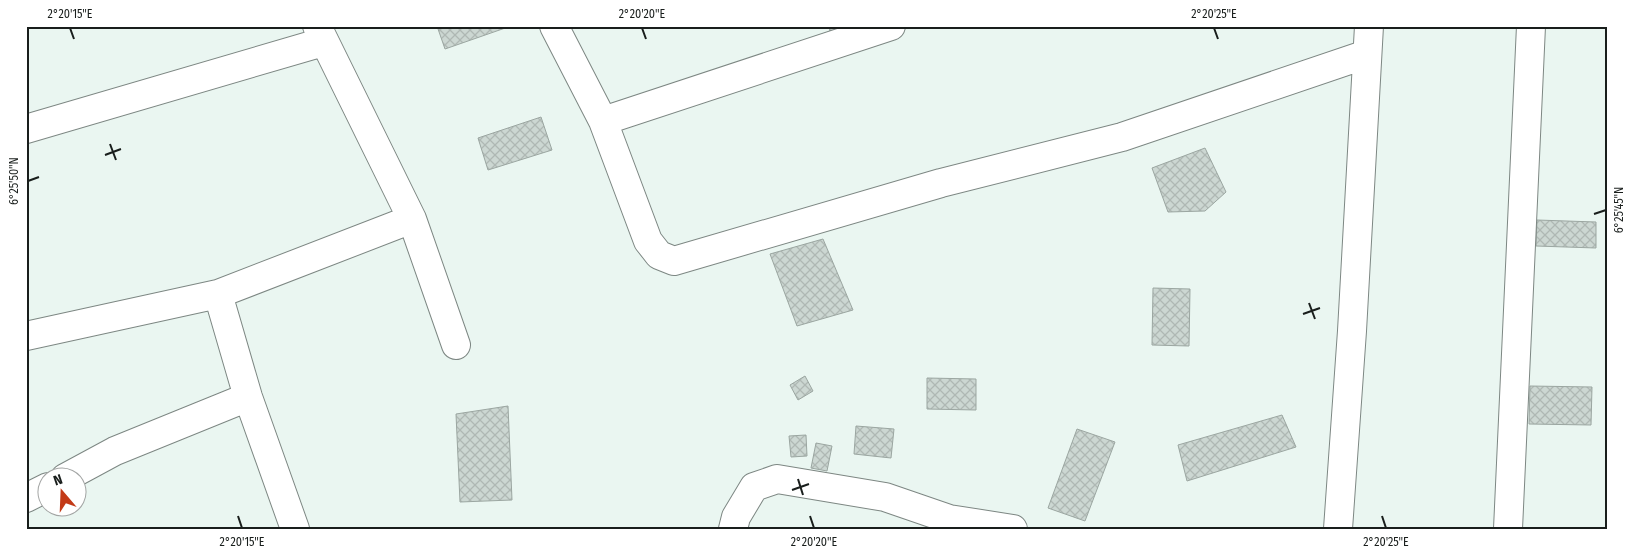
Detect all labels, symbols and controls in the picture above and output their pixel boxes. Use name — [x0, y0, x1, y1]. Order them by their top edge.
text: 2°20'15"E — [48, 7, 93, 21]
text: 2°20'20"E — [619, 7, 666, 21]
text: 2°20'25"E — [1191, 7, 1237, 21]
text: 6°25'50"N — [7, 157, 21, 205]
text: 6°25'45"N — [1612, 187, 1626, 233]
north arrow — [38, 468, 88, 518]
text: N — [51, 471, 65, 490]
text: 2°20'15"E — [220, 535, 265, 549]
text: 2°20'20"E — [791, 535, 838, 549]
text: 2°20'25"E — [1363, 535, 1409, 549]

